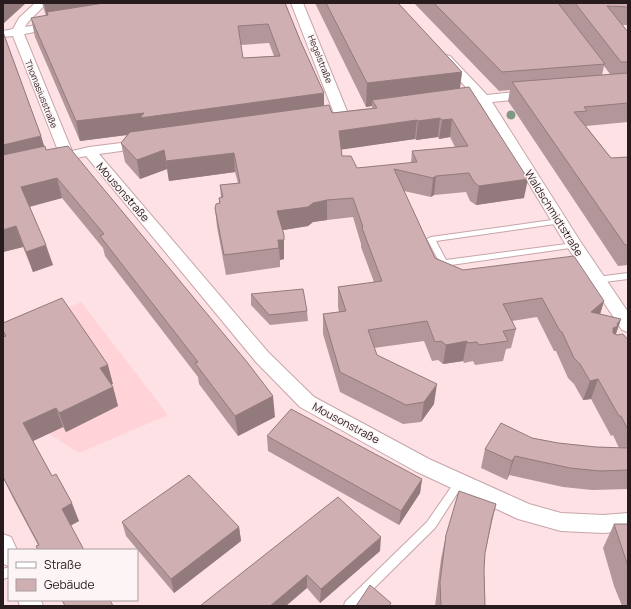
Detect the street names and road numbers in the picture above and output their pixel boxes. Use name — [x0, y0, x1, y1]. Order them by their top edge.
street label: Hegelstraße — [305, 33, 336, 85]
street label: Thomasiusstraße — [22, 58, 61, 130]
street label: Mousonstraße — [93, 159, 154, 225]
street label: Waldschmidtstraße — [522, 167, 587, 259]
street label: Mousonstraße — [310, 399, 383, 447]

